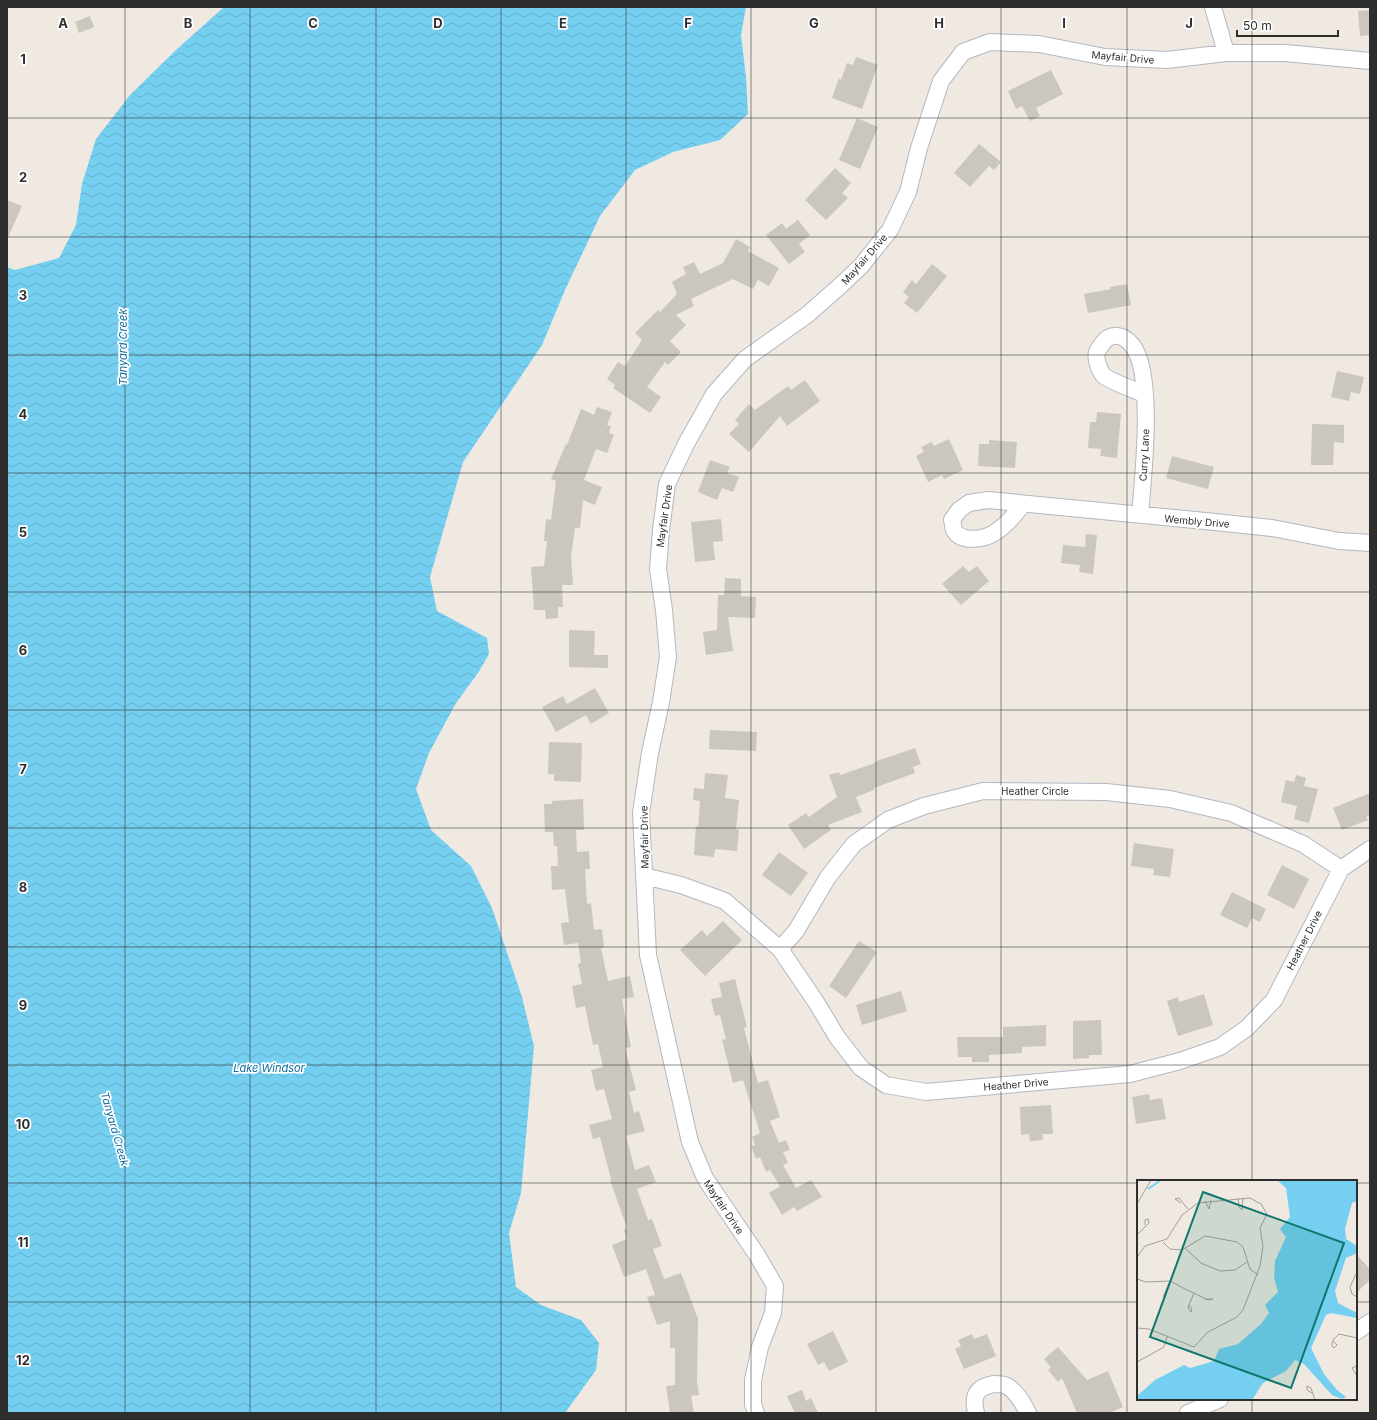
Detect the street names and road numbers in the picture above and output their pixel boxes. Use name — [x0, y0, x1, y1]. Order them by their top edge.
street label: Mayfair Drive — [1091, 48, 1155, 66]
street label: Mayfair Drive — [839, 231, 889, 287]
street label: Curry Lane — [1137, 428, 1151, 482]
street label: Mayfair Drive — [654, 484, 674, 548]
street label: Wembly Drive — [1164, 512, 1230, 530]
street label: Heather Circle — [1001, 785, 1069, 797]
street label: Mayfair Drive — [637, 805, 651, 869]
street label: Heather Drive — [1284, 908, 1324, 972]
street label: Heather Drive — [983, 1075, 1049, 1093]
street label: Mayfair Drive — [701, 1177, 747, 1237]

